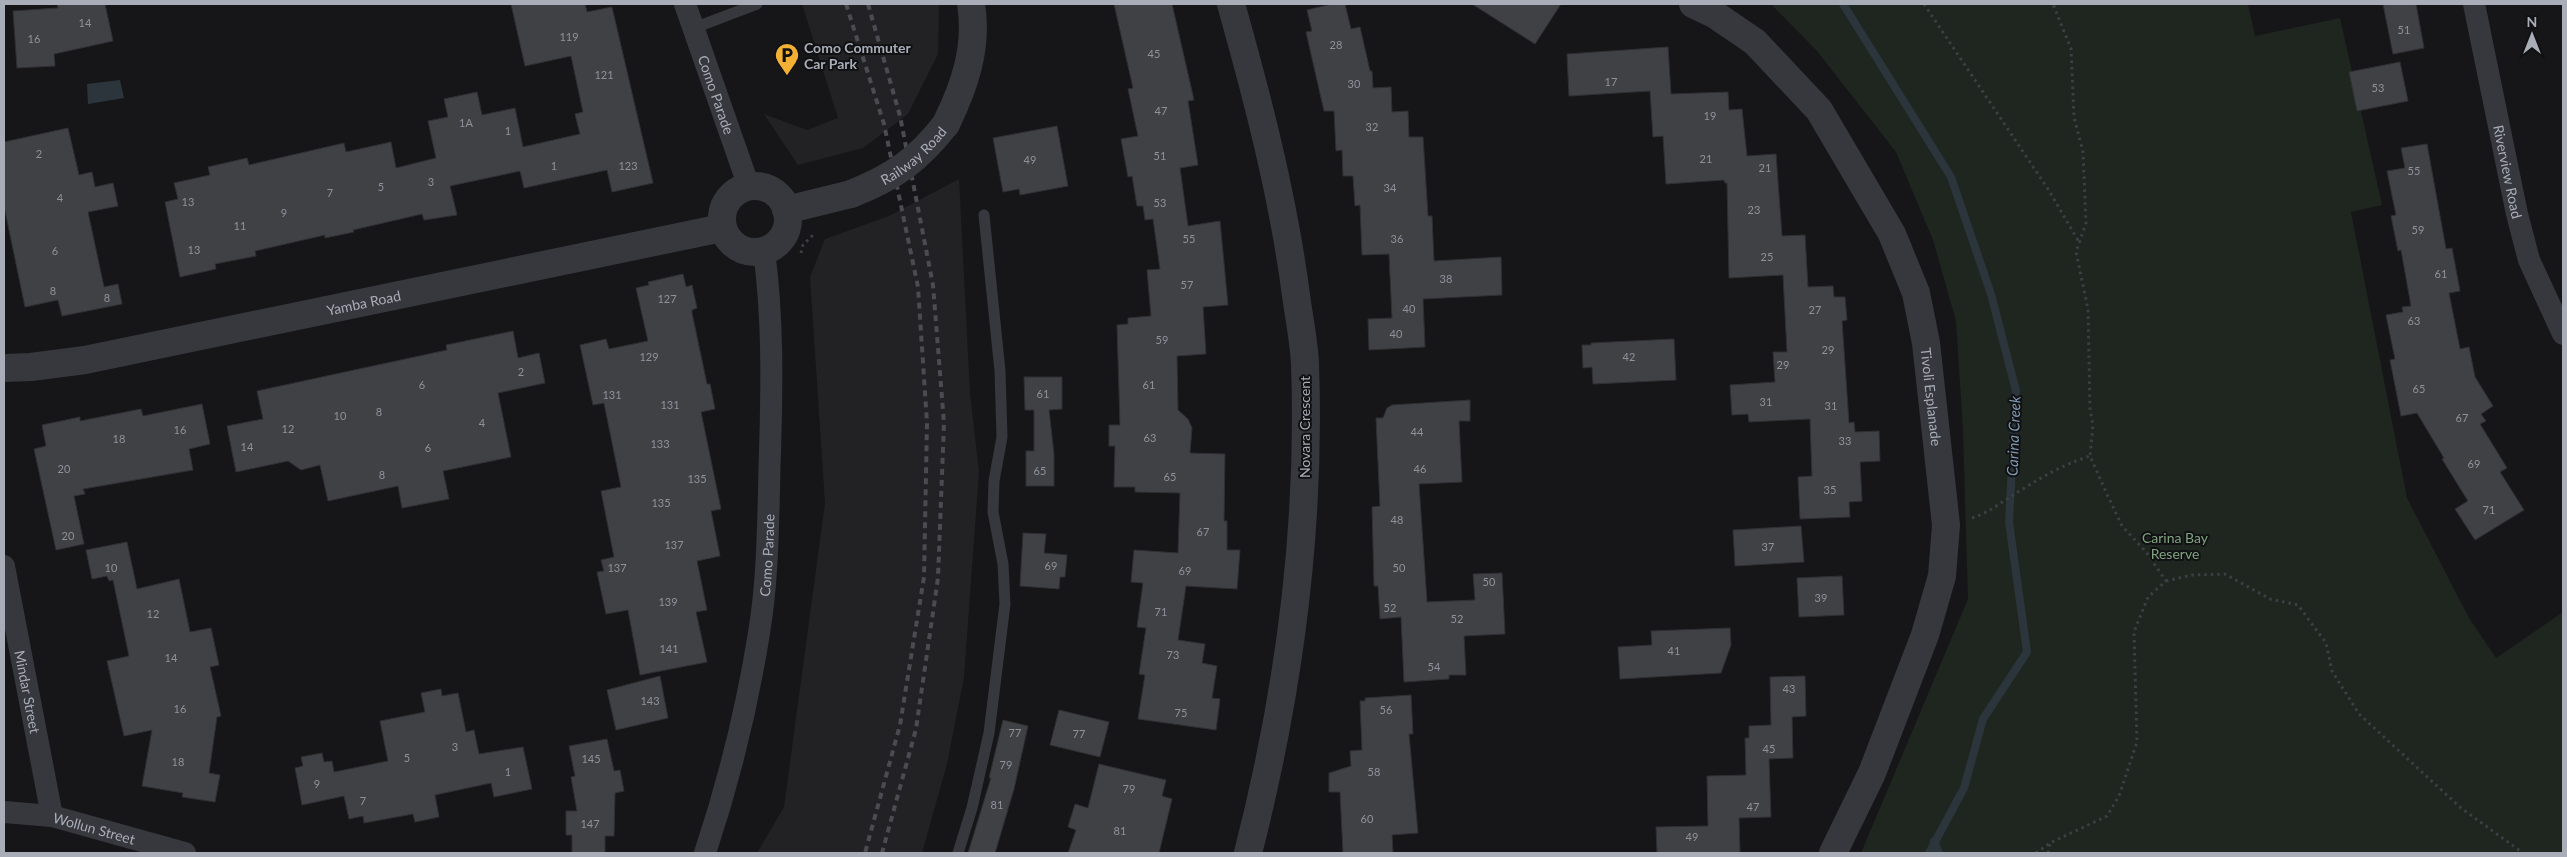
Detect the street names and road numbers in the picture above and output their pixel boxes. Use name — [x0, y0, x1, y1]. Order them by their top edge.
street label: Como Parade — [695, 53, 738, 136]
street label: Railway Road — [877, 123, 949, 188]
street label: Riverview Road — [2490, 123, 2526, 220]
street label: Yamba Road — [325, 286, 402, 318]
street label: Tivoli Esplanade — [1918, 347, 1946, 447]
street label: Novara Crescent — [1296, 376, 1313, 478]
street label: Como Parade — [755, 514, 777, 597]
street label: Mindar Street — [12, 649, 44, 735]
street label: Wollun Street — [51, 808, 137, 847]

